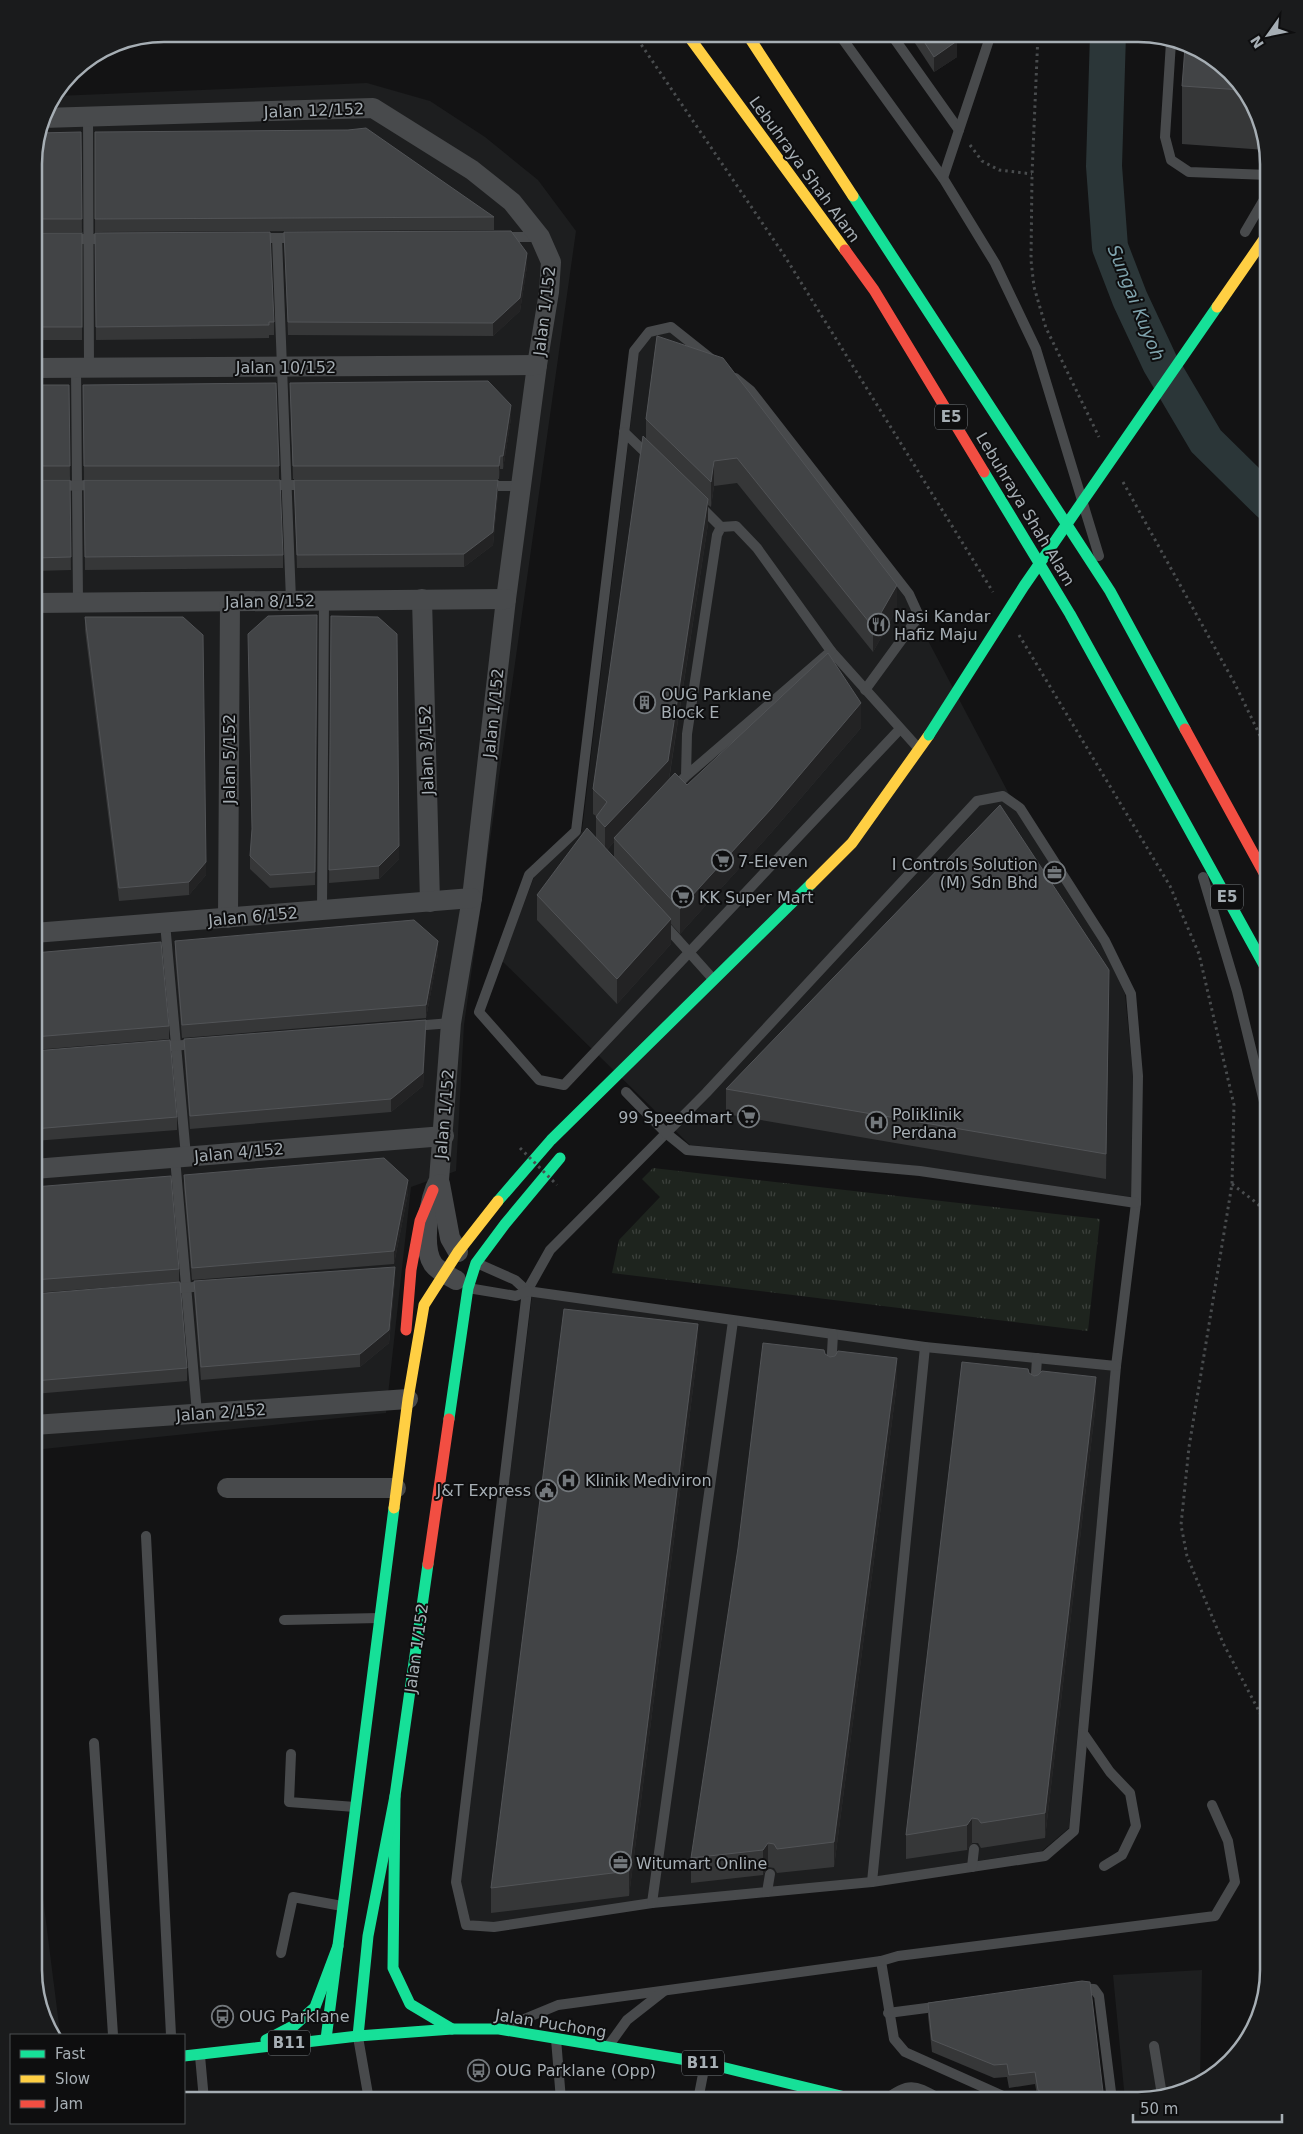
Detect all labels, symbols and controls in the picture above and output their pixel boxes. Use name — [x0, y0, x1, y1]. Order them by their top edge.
north arrow — [1243, 10, 1293, 60]
text: N — [1247, 33, 1267, 51]
street label: Lebuhraya Shah Alam — [745, 93, 864, 246]
street label: Jalan 12/152 — [263, 99, 364, 122]
water label: Sungai Kuyoh — [1104, 242, 1169, 364]
street label: Jalan 1/152 — [529, 265, 559, 358]
street label: Jalan 10/152 — [235, 358, 336, 377]
road number: E5 — [935, 404, 967, 430]
street label: Lebuhraya Shah Alam — [972, 429, 1079, 589]
street label: Jalan 8/152 — [224, 591, 315, 612]
place label: Nasi Kandar Hafiz Maju — [894, 607, 991, 644]
restaurant icon: Nasi Kandar Hafiz Maju — [866, 613, 890, 637]
street label: Jalan 1/152 — [479, 667, 508, 760]
place label: OUG Parklane Block E — [661, 685, 772, 722]
building icon: OUG Parklane Block E — [633, 691, 657, 715]
street label: Jalan 3/152 — [415, 705, 438, 796]
street label: Jalan 5/152 — [220, 714, 239, 805]
supermarket icon: 7-Eleven — [710, 849, 734, 873]
place label: 7-Eleven — [738, 852, 808, 871]
place label: I Controls Solution (M) Sdn Bhd — [892, 855, 1038, 892]
office icon: I Controls Solution (M) Sdn Bhd — [1042, 861, 1066, 885]
road number: E5 — [1211, 884, 1243, 910]
supermarket icon: KK Super Mart — [671, 885, 695, 909]
place label: KK Super Mart — [699, 888, 814, 907]
street label: Jalan 6/152 — [206, 903, 299, 930]
street label: Jalan 1/152 — [431, 1068, 458, 1161]
supermarket icon: 99 Speedmart — [736, 1105, 760, 1129]
place label: Poliklinik Perdana — [892, 1105, 963, 1142]
place label: 99 Speedmart — [618, 1108, 732, 1127]
hospital icon: Poliklinik Perdana — [864, 1111, 888, 1135]
street label: Jalan 4/152 — [192, 1139, 285, 1166]
street label: Jalan 2/152 — [174, 1400, 267, 1425]
hospital icon: Klinik Mediviron — [557, 1468, 581, 1492]
place label: Klinik Mediviron — [585, 1471, 712, 1490]
public building icon: J&T Express — [535, 1478, 559, 1502]
place label: J&T Express — [435, 1481, 531, 1500]
street label: Jalan 1/152 — [401, 1602, 432, 1695]
office icon: Witumart Online — [608, 1851, 632, 1875]
place label: Witumart Online — [636, 1854, 767, 1873]
bus stop icon: OUG Parklane — [211, 2004, 235, 2028]
street label: Jalan Puchong — [493, 2005, 608, 2042]
place label: OUG Parklane — [239, 2007, 350, 2026]
road number: B11 — [268, 2030, 310, 2056]
legend — [10, 2034, 185, 2124]
text: Fast — [55, 2045, 85, 2063]
road number: B11 — [682, 2050, 724, 2076]
bus stop icon: OUG Parklane (Opp) — [467, 2058, 491, 2082]
place label: OUG Parklane (Opp) — [495, 2061, 656, 2080]
text: Slow — [55, 2070, 90, 2088]
scale bar — [1133, 2092, 1282, 2124]
text: Jam — [54, 2095, 83, 2113]
text: 50 m — [1140, 2100, 1178, 2118]

